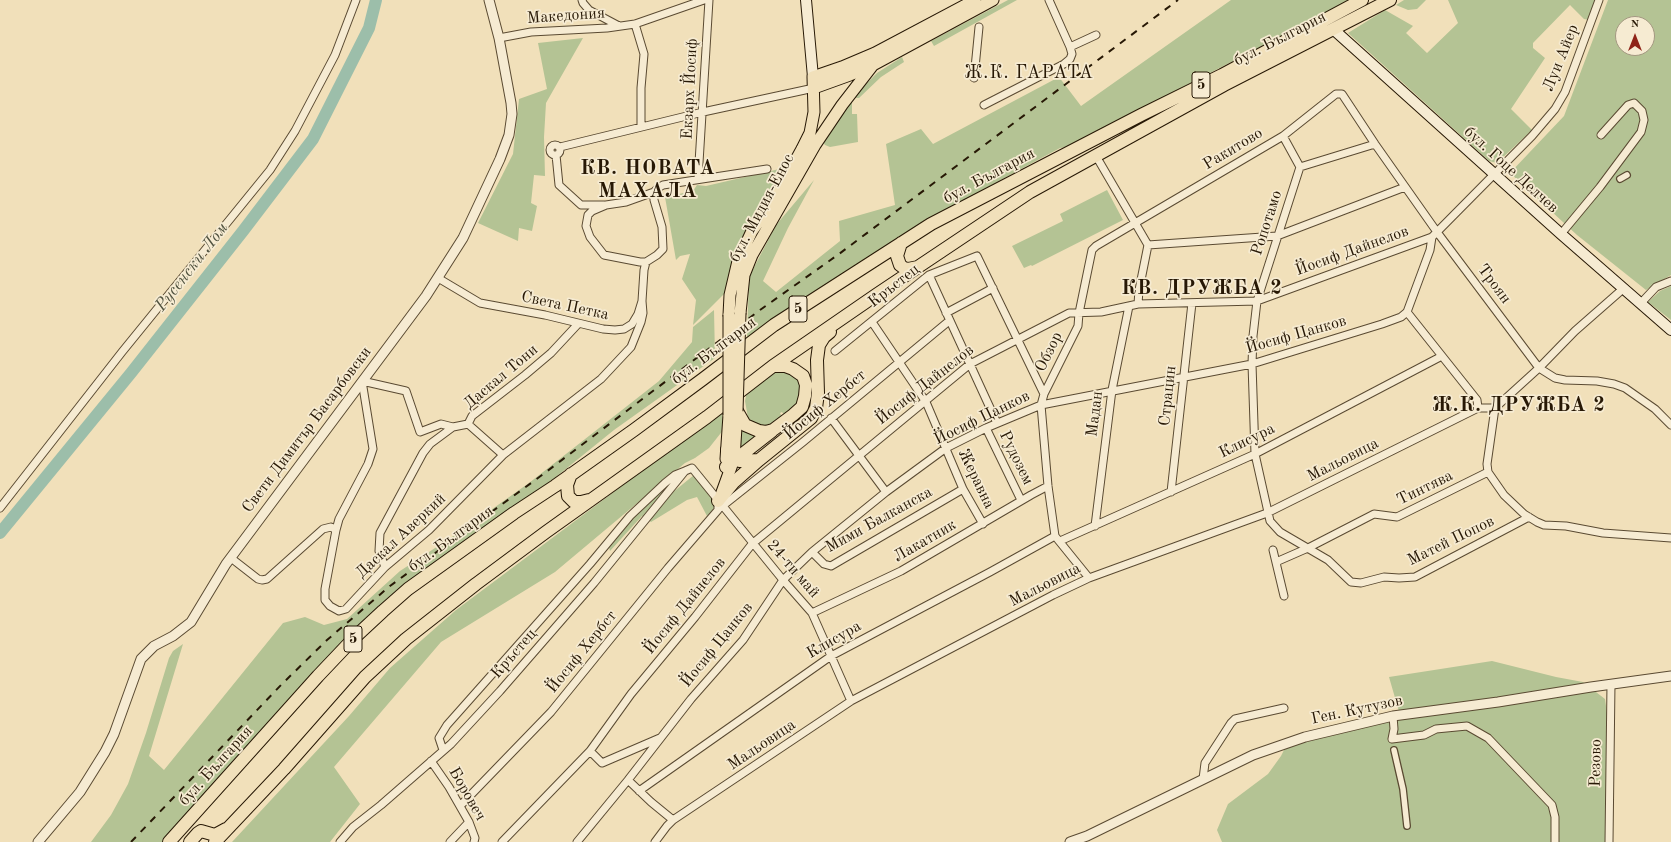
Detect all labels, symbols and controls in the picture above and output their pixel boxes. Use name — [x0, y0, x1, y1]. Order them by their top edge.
street label: Македония — [526, 4, 606, 28]
street label: бул. България — [1231, 8, 1329, 70]
north arrow — [1615, 16, 1655, 56]
text: N — [1631, 19, 1639, 30]
street label: Луи Айер — [1539, 22, 1583, 94]
street label: Екзарх Йосиф — [678, 38, 702, 140]
district label: Ж.К. ГАРАТА — [964, 62, 1094, 84]
road number: 5 — [1192, 72, 1210, 98]
street label: бул. Гоце Делчев — [1460, 123, 1562, 217]
street label: Ракитово — [1200, 124, 1266, 174]
street label: бул. България — [940, 144, 1038, 208]
street label: бул. Мидия-Енос — [725, 151, 799, 265]
district label: КВ. НОВАТА МАХАЛА — [580, 157, 716, 204]
street label: Ропотамо — [1247, 188, 1287, 258]
water label: Русенски Лом — [151, 219, 233, 315]
street label: Йосиф Дайнелов — [1293, 222, 1411, 280]
street label: Кръстец — [864, 260, 924, 312]
street label: Троян — [1473, 260, 1515, 308]
district label: КВ. ДРУЖБА 2 — [1121, 277, 1283, 301]
street label: Света Петка — [519, 287, 611, 325]
road number: 5 — [789, 296, 807, 322]
street label: Йосиф Цанков — [1243, 311, 1349, 359]
street label: бул. България — [668, 313, 760, 389]
street label: Обзор — [1031, 329, 1067, 375]
street label: Даскал Тони — [460, 340, 542, 414]
street label: Йосиф Дайнелов — [872, 341, 978, 429]
street label: Свети Димитър Басарбовски — [238, 343, 376, 517]
street label: Страцин — [1155, 365, 1181, 427]
street label: Йосиф Хербст — [780, 366, 870, 444]
street label: Йосиф Цанков — [931, 387, 1033, 449]
street label: Мадан — [1083, 390, 1107, 438]
district label: Ж.К. ДРУЖБА 2 — [1432, 394, 1606, 418]
street label: Клисура — [1216, 419, 1278, 463]
street label: Рудозем — [995, 428, 1037, 488]
street label: Мальовица — [1304, 434, 1382, 486]
street label: Жеравна — [953, 446, 999, 512]
street label: Тинтява — [1394, 466, 1456, 510]
street label: Мими Балканска — [822, 483, 936, 557]
street label: Даскал Аверкий — [352, 489, 450, 583]
street label: бул. България — [405, 502, 497, 576]
street label: Матей Попов — [1404, 512, 1498, 570]
street label: Лакатник — [890, 515, 960, 567]
street label: 24-ти май — [763, 536, 823, 602]
street label: Йосиф Дайнелов — [640, 554, 730, 658]
street label: Мальовица — [1006, 559, 1084, 611]
street label: Йосиф Цанков — [677, 599, 757, 691]
street label: Йосиф Хербст — [543, 607, 621, 697]
street label: Клисура — [803, 617, 865, 663]
street label: Кръстец — [487, 625, 541, 683]
road number: 5 — [344, 626, 362, 652]
street label: Ген. Кутузов — [1309, 691, 1405, 729]
street label: Мальовица — [724, 715, 800, 775]
street label: бул. България — [175, 722, 257, 810]
street label: Резово — [1586, 739, 1606, 787]
street label: Боровеч — [444, 764, 490, 824]

